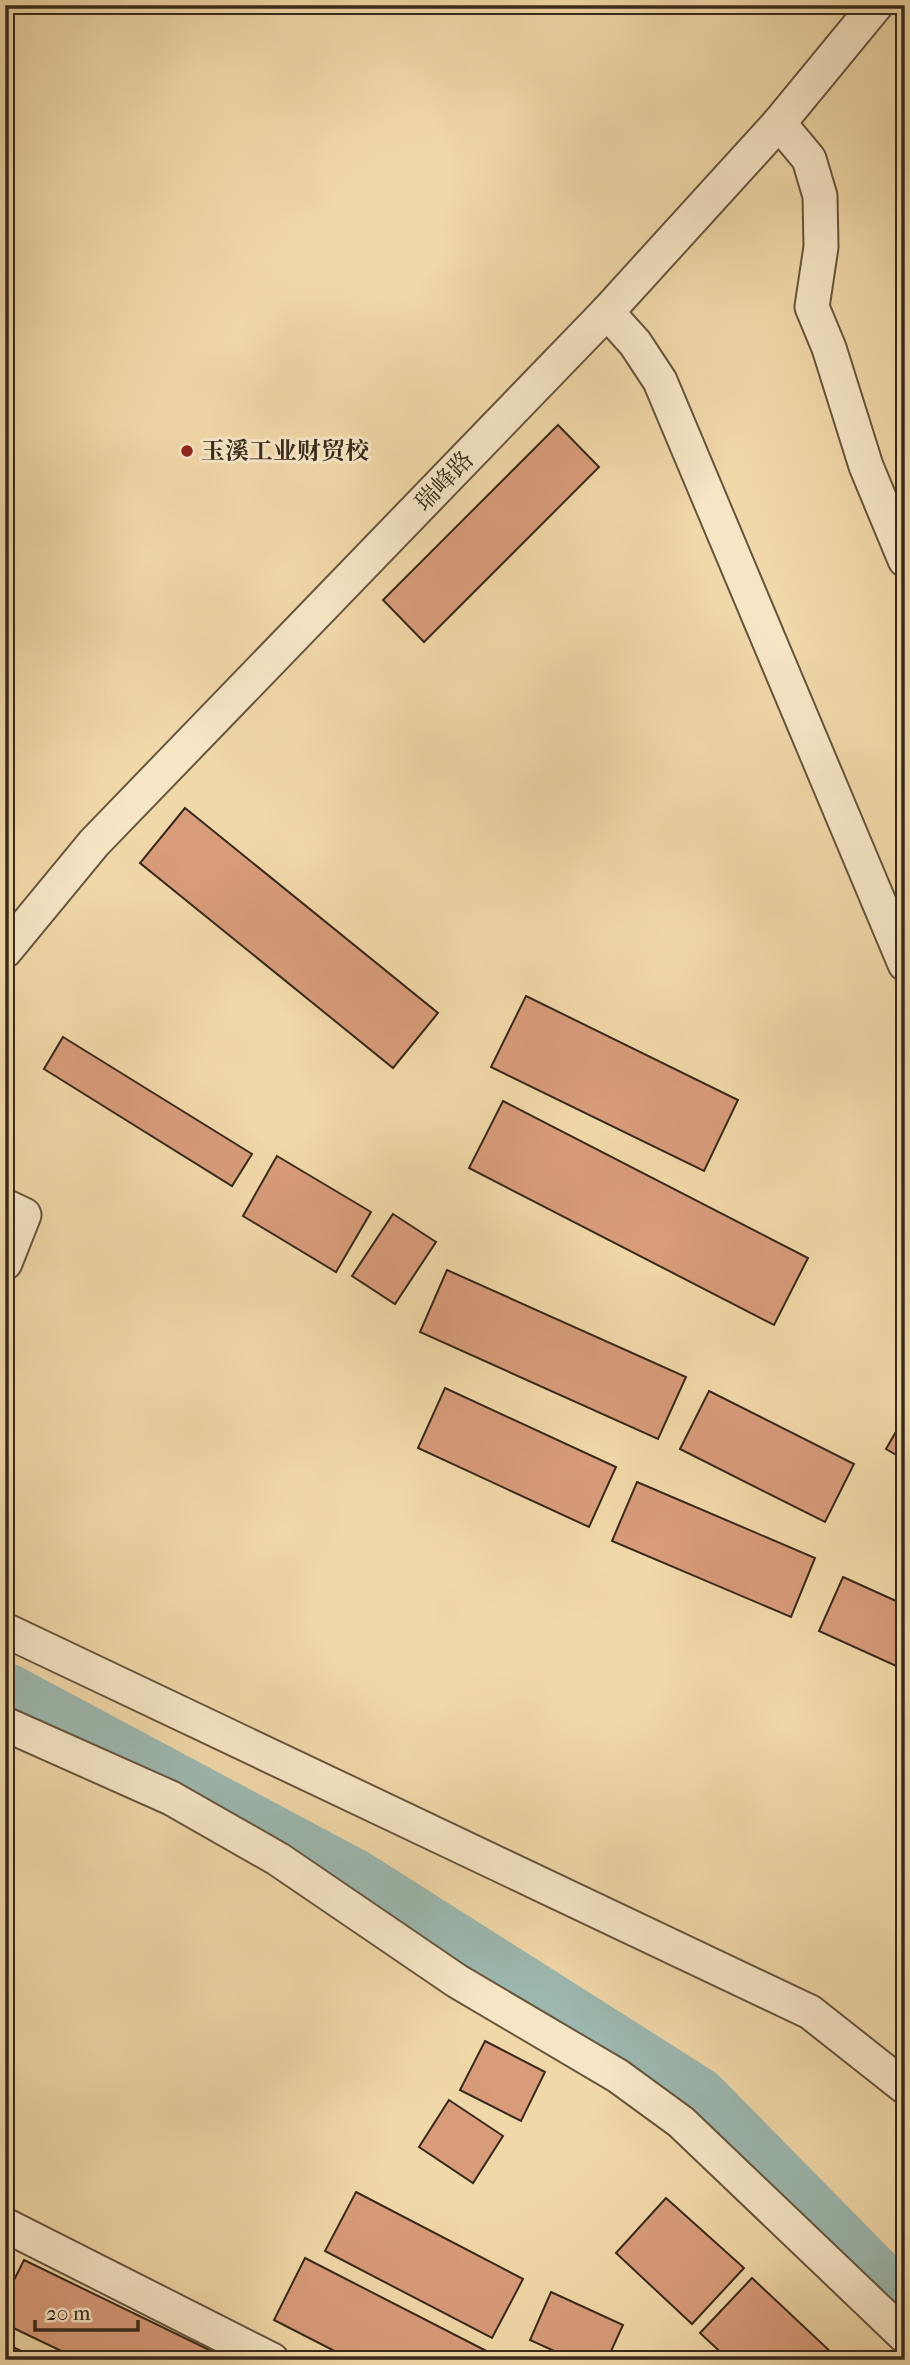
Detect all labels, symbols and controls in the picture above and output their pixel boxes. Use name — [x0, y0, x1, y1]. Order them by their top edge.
place label: 玉溪工业财贸校 — [201, 437, 369, 465]
marker: 玉溪工业财贸校 — [179, 443, 195, 459]
street label: 瑞峰路 — [409, 445, 479, 517]
scale bar — [35, 2288, 138, 2332]
text: 20 m — [46, 2301, 91, 2325]

